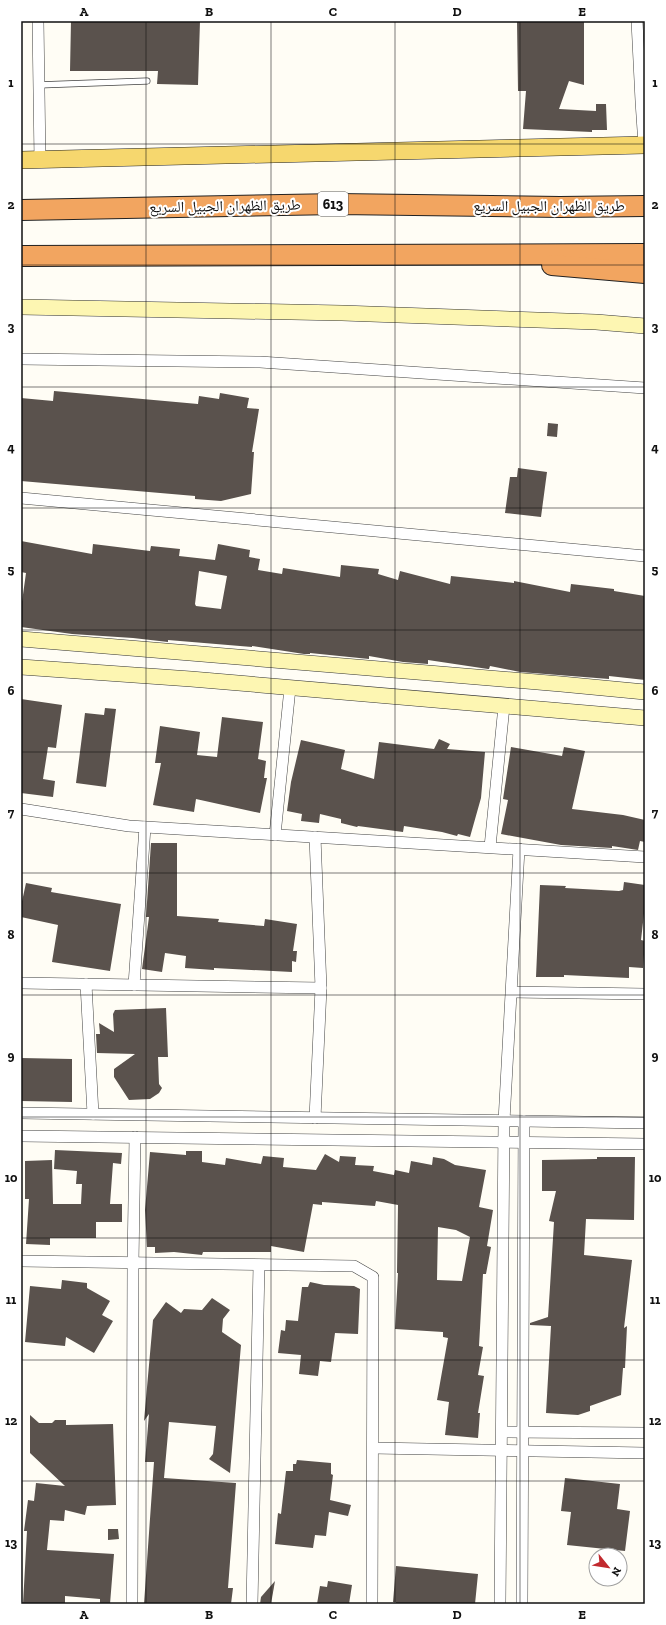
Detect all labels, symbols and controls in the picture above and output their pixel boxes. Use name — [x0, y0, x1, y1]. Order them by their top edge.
text: A — [80, 4, 89, 19]
text: B — [205, 4, 213, 19]
text: C — [329, 4, 337, 19]
text: D — [452, 4, 462, 19]
text: E — [578, 4, 586, 19]
text: 1 — [8, 75, 14, 90]
text: 1 — [652, 75, 658, 90]
road number: 613 — [318, 192, 348, 216]
street label: طريق الظهران الجبيل السريع — [149, 196, 301, 217]
text: 2 — [8, 197, 15, 212]
street label: طريق الظهران الجبيل السريع — [473, 197, 625, 216]
text: 2 — [652, 197, 659, 212]
text: 3 — [8, 319, 15, 334]
text: 3 — [652, 319, 659, 334]
text: 4 — [7, 440, 15, 455]
text: 4 — [651, 440, 659, 455]
text: 5 — [8, 562, 15, 577]
text: 5 — [652, 562, 659, 577]
text: 6 — [8, 683, 15, 698]
text: 6 — [652, 683, 659, 698]
text: 7 — [8, 805, 15, 820]
text: 7 — [652, 805, 659, 820]
text: 8 — [7, 927, 15, 942]
text: 8 — [651, 927, 659, 942]
text: 9 — [8, 1048, 15, 1063]
text: 9 — [652, 1048, 659, 1063]
text: 10 — [5, 1170, 18, 1185]
text: 10 — [649, 1170, 662, 1185]
text: 11 — [6, 1292, 17, 1307]
text: 11 — [650, 1292, 661, 1307]
text: 12 — [5, 1413, 17, 1428]
text: 12 — [649, 1413, 661, 1428]
text: 13 — [5, 1535, 17, 1550]
text: 13 — [649, 1535, 661, 1550]
north arrow — [588, 1547, 628, 1587]
text: N — [608, 1565, 624, 1579]
text: A — [80, 1607, 89, 1622]
text: B — [205, 1607, 213, 1622]
text: C — [329, 1607, 337, 1622]
text: D — [452, 1607, 462, 1622]
text: E — [578, 1607, 586, 1622]

